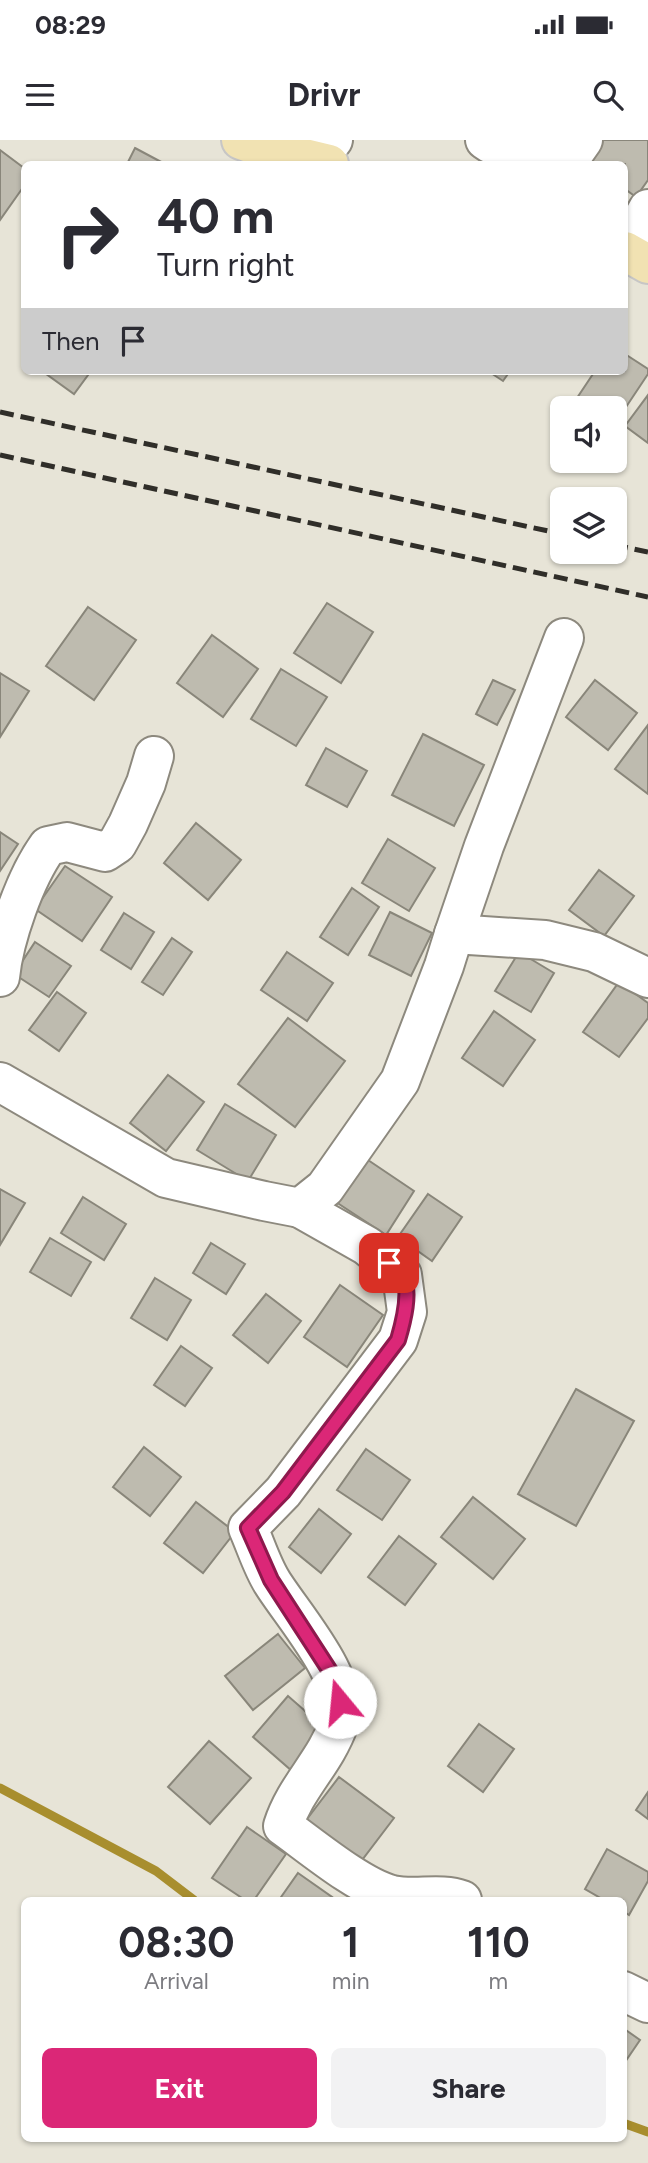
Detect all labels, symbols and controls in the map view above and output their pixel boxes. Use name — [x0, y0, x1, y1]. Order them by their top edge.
text: 08:29 — [35, 9, 106, 41]
icon: menu — [21, 76, 59, 114]
text: Drivr — [288, 76, 360, 114]
icon: search — [589, 76, 627, 114]
text: 40 m — [157, 186, 274, 245]
icon: right — [42, 189, 133, 280]
text: Turn right — [157, 246, 295, 284]
icon: arrive — [114, 322, 152, 360]
text: Then — [42, 325, 100, 357]
map controls — [550, 396, 627, 564]
button: sound — [550, 396, 627, 473]
button: layers — [550, 487, 627, 564]
pin — [359, 1233, 419, 1293]
icon: arrive — [370, 1244, 408, 1282]
position arrow — [303, 1665, 377, 1739]
text: 08:30 — [118, 1917, 235, 1968]
text: 1 — [342, 1917, 360, 1968]
text: 110 — [467, 1917, 530, 1968]
text: Arrival — [144, 1967, 209, 1995]
text: min — [332, 1967, 370, 1995]
text: m — [489, 1967, 508, 1995]
button: Exit — [42, 2048, 317, 2128]
button: Share — [331, 2048, 606, 2128]

